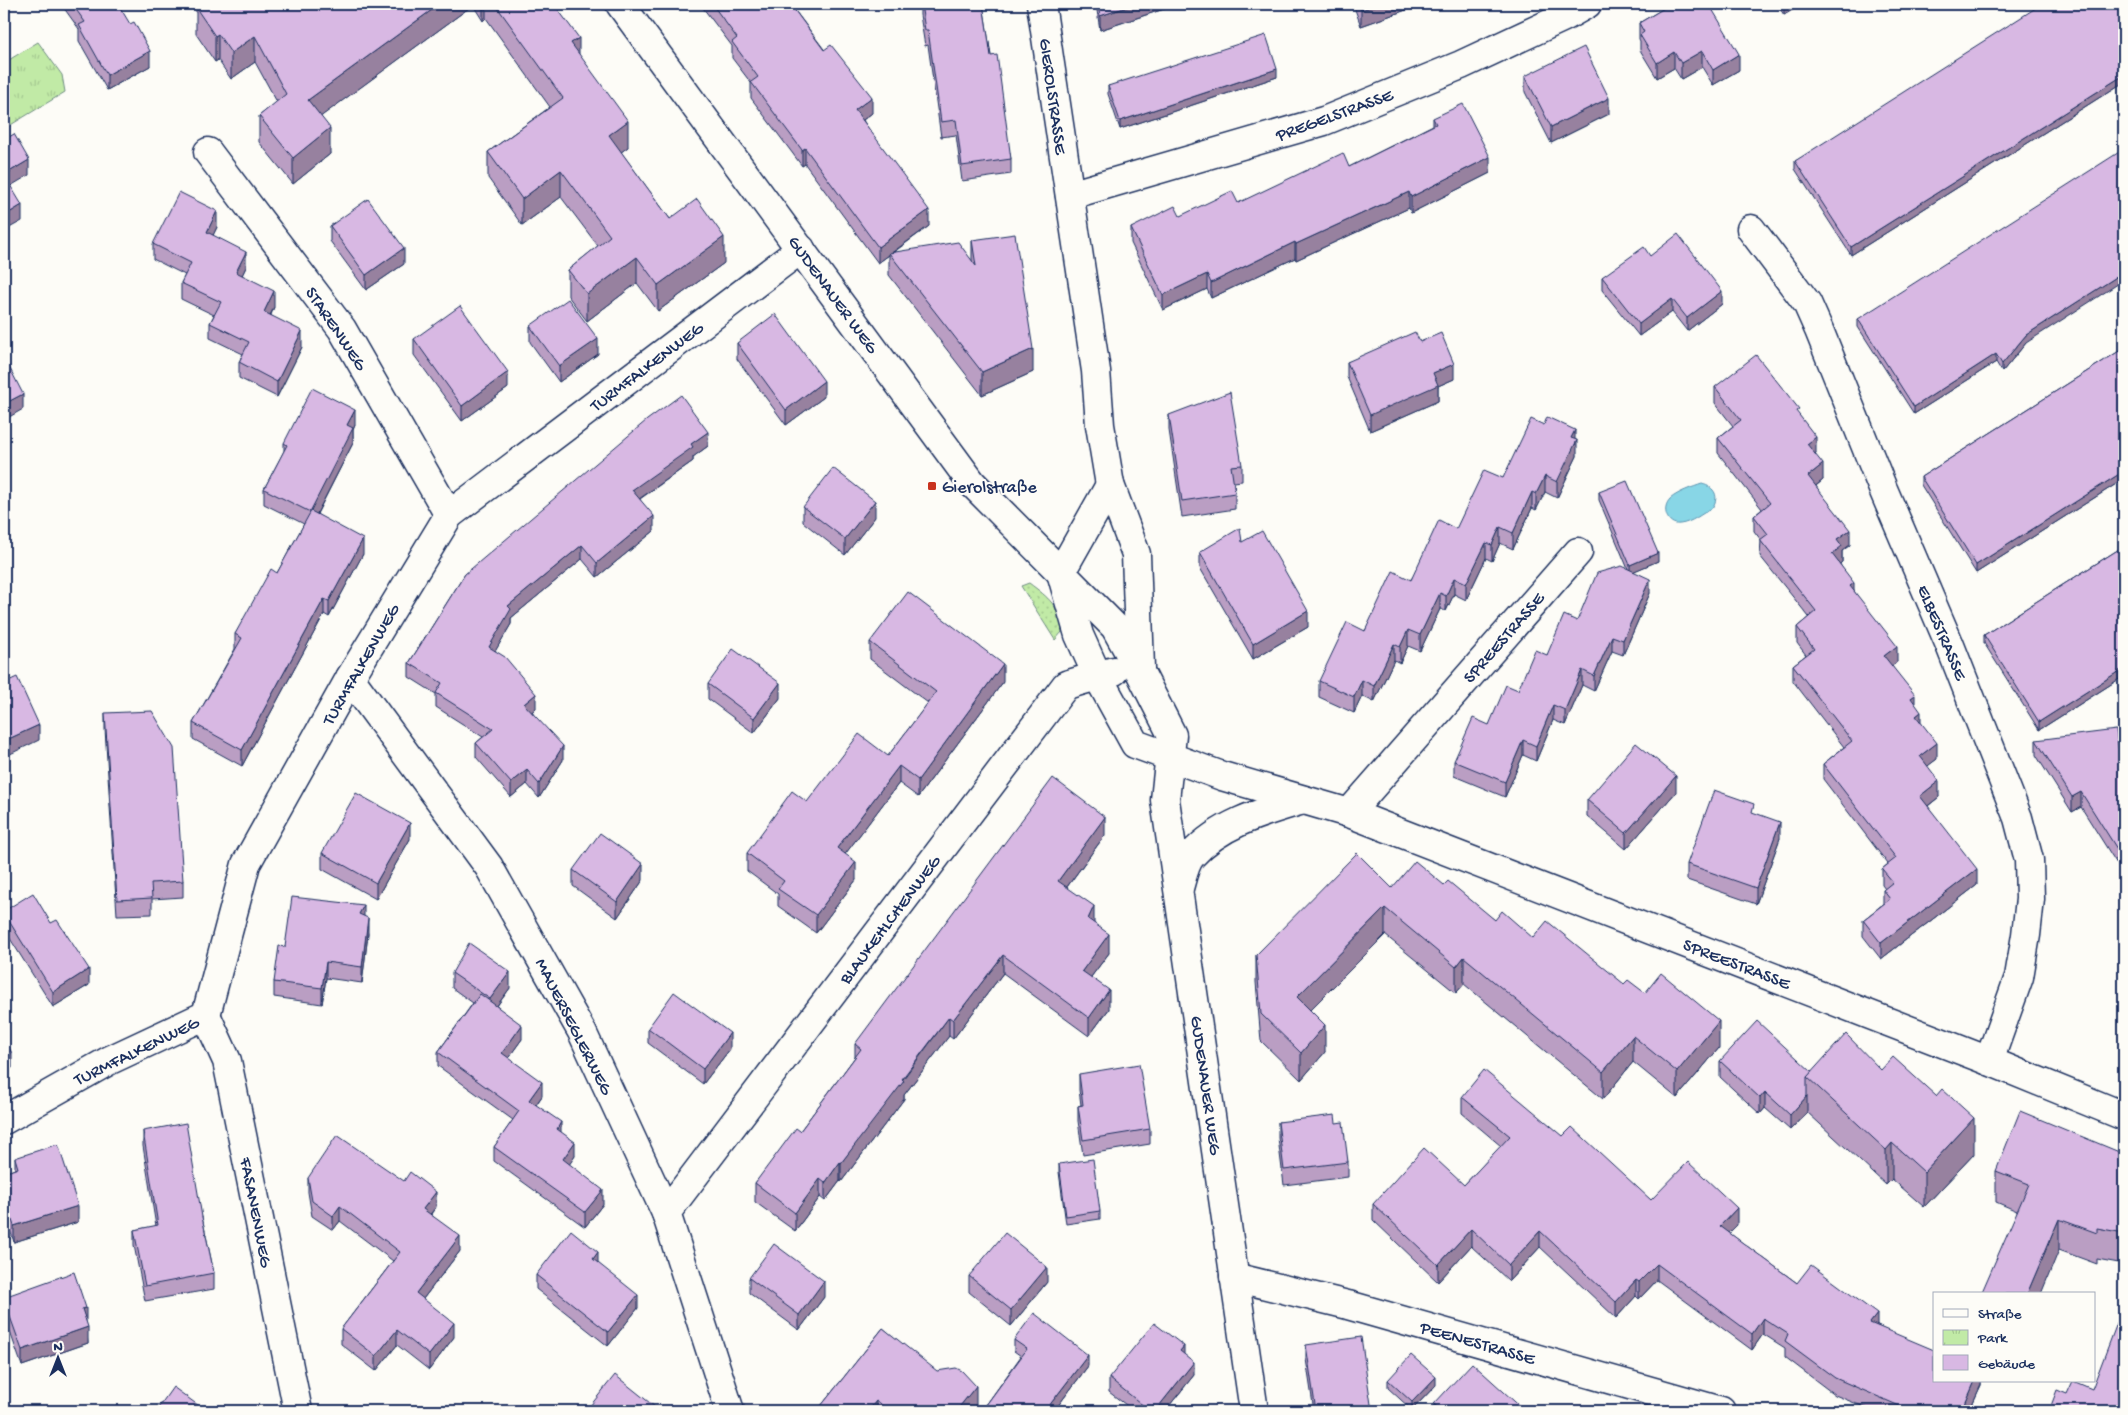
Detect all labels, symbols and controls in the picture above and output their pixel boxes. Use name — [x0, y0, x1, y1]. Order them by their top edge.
street label: GIEROLSTRASSE — [1033, 37, 1070, 157]
street label: PREGELSTRASSE — [1273, 85, 1397, 148]
street label: GUDENAUER WEG — [782, 233, 882, 359]
street label: STARENWEG — [299, 284, 371, 376]
street label: TURMFALKENWEG — [586, 318, 709, 418]
place label: Gierolstraße — [942, 478, 1038, 499]
marker: Gierolstraße — [926, 480, 938, 492]
street label: ELBESTRASSE — [1911, 582, 1970, 684]
street label: SPREESTRASSE — [1460, 588, 1551, 688]
street label: TURMFALKENWEG — [318, 600, 406, 730]
street label: BLAUKEHLCHENWEG — [835, 852, 947, 990]
street label: SPREESTRASSE — [1679, 935, 1794, 996]
street label: MAUERSEGLERWEG — [529, 955, 617, 1099]
street label: TURMFALKENWEG — [70, 1013, 204, 1092]
street label: GUDENAUER WEG — [1184, 1014, 1225, 1157]
street label: FASANENWEG — [233, 1155, 276, 1270]
legend — [1933, 1292, 2096, 1382]
text: Straße — [1978, 1306, 2022, 1324]
street label: PEENESTRASSE — [1416, 1318, 1538, 1371]
text: Park — [1977, 1330, 2008, 1348]
north arrow — [32, 1332, 82, 1382]
text: N — [53, 1339, 63, 1356]
text: Gebäude — [1978, 1356, 2035, 1374]

